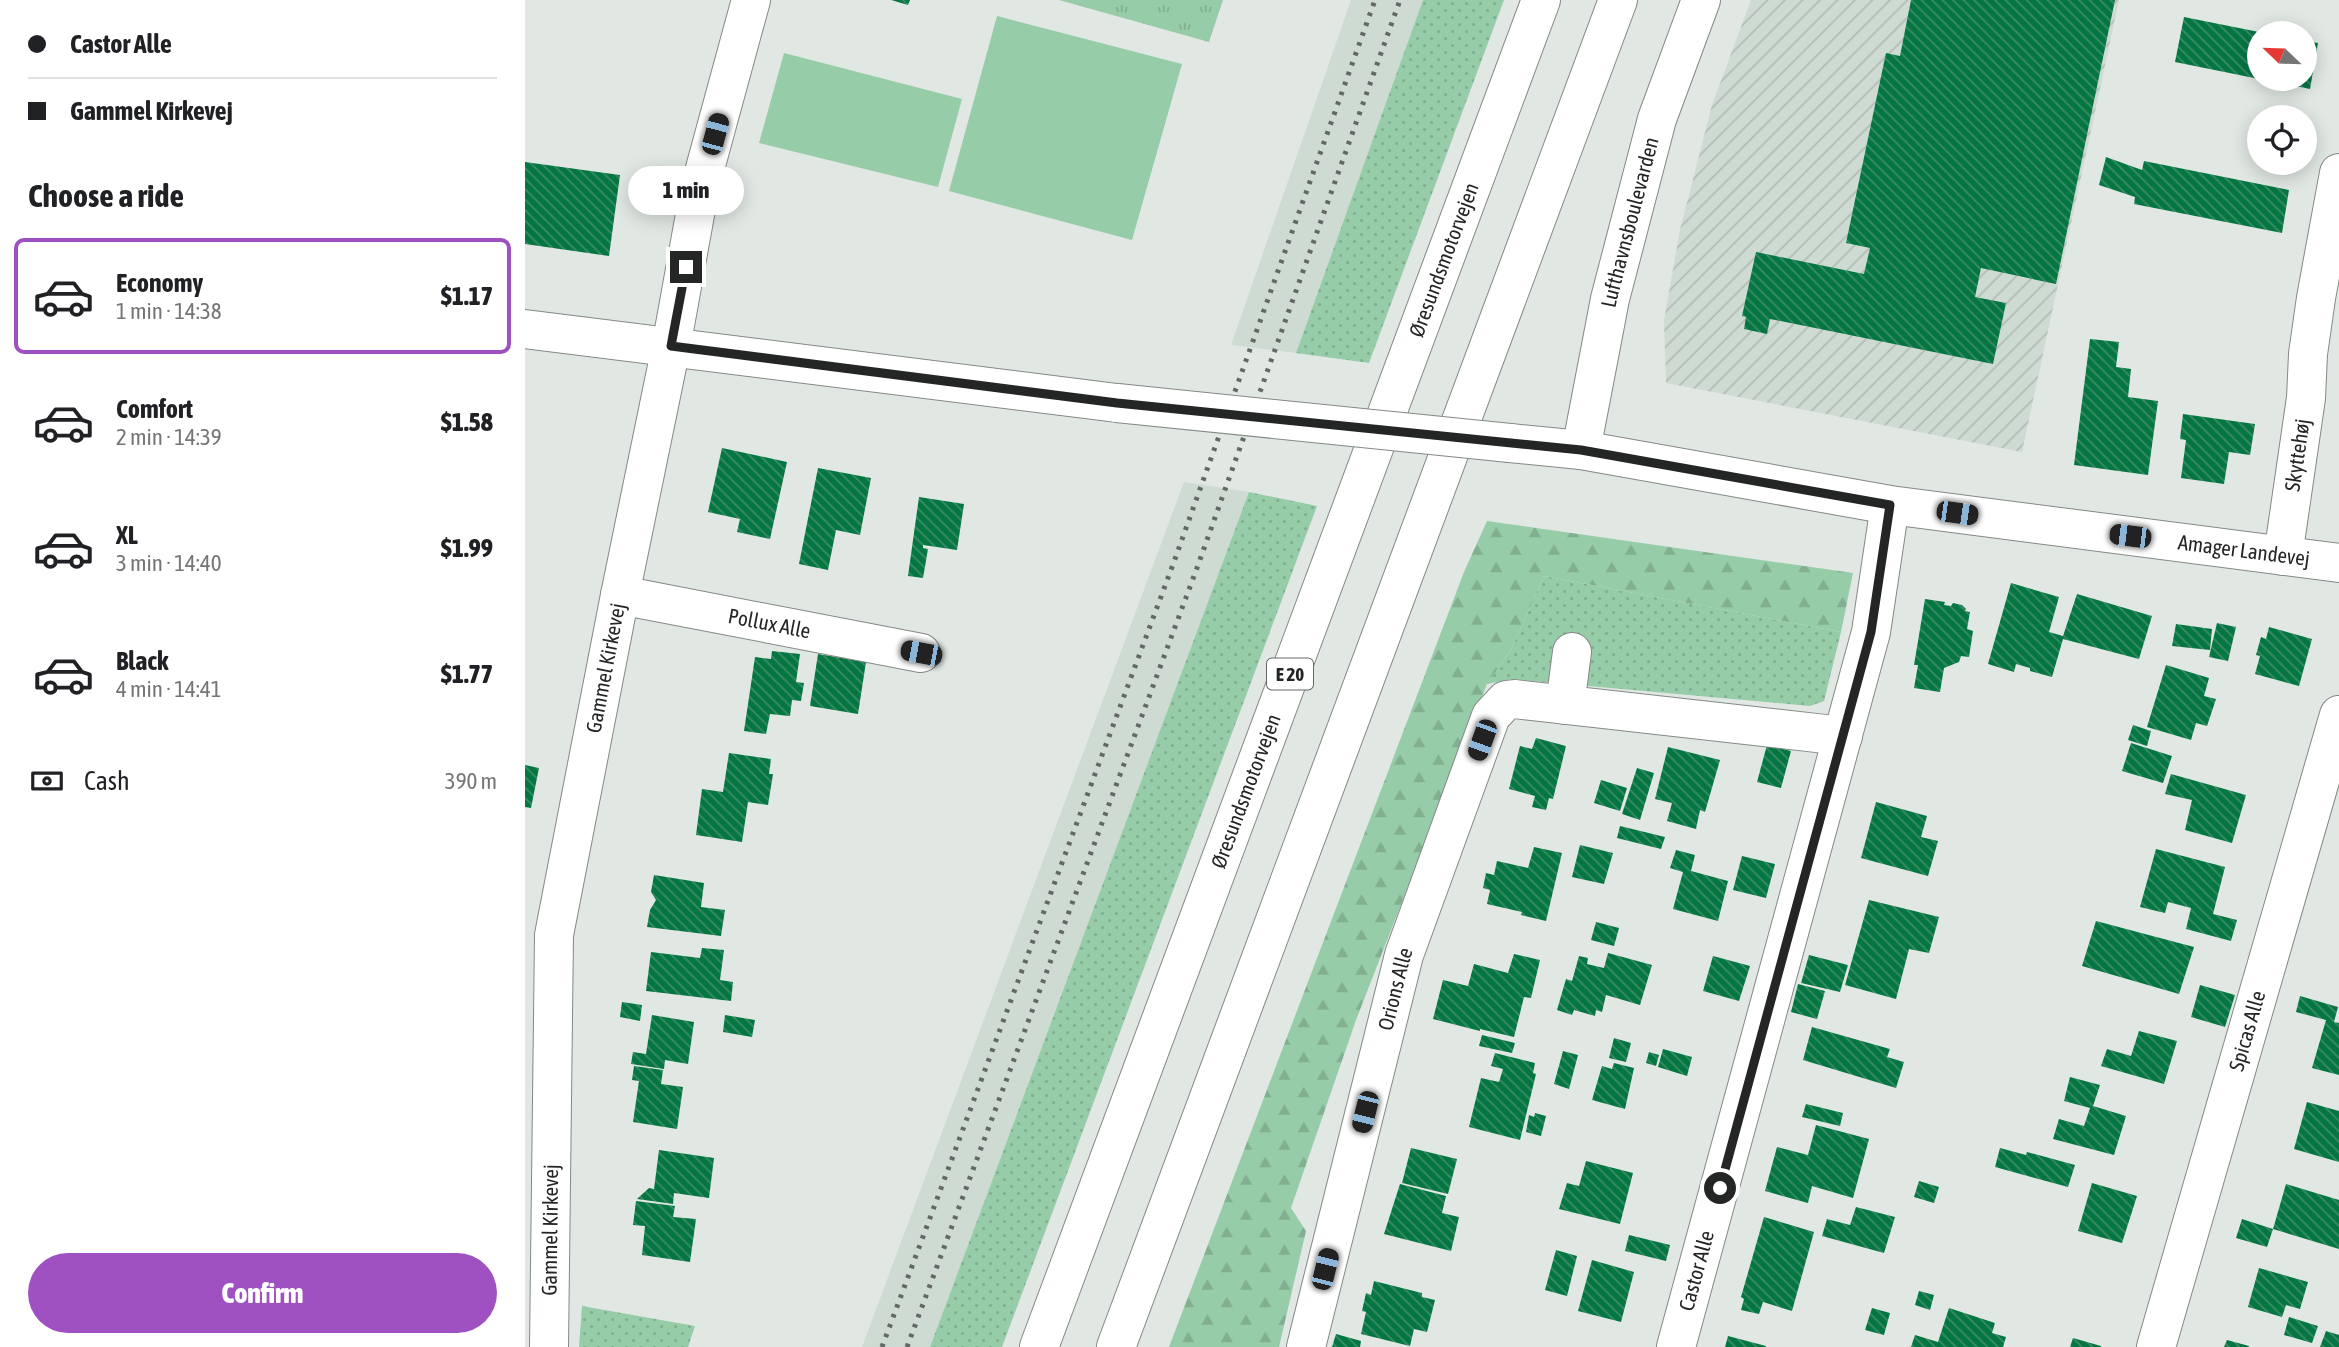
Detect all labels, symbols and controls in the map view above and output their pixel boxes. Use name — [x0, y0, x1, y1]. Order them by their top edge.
north arrow — [2247, 21, 2317, 91]
map controls — [2247, 21, 2317, 175]
text: Castor Alle — [70, 29, 172, 59]
text: Gammel Kirkevej — [70, 96, 233, 126]
button: locate — [2247, 105, 2317, 175]
car — [700, 111, 731, 157]
street label: Lufthavnsboulevarden — [1596, 134, 1663, 309]
callout: 1 min — [628, 166, 744, 215]
text: Choose a ride — [28, 177, 184, 214]
text: 1 min — [663, 177, 709, 203]
street label: Øresundsmotorvejen — [1404, 179, 1483, 340]
route end — [670, 251, 702, 283]
icon: car — [32, 265, 95, 328]
text: Economy — [116, 268, 203, 298]
text: $1.17 — [441, 281, 493, 311]
text: 1 min · 14:38 — [116, 298, 222, 324]
icon: car — [32, 391, 95, 454]
text: Comfort — [116, 394, 193, 424]
text: $1.58 — [441, 407, 493, 437]
street label: Skyttehøj — [2280, 417, 2314, 493]
text: 2 min · 14:39 — [116, 424, 222, 450]
car — [1935, 500, 1980, 526]
icon: car — [32, 517, 95, 580]
text: XL — [116, 520, 138, 550]
car — [2108, 523, 2153, 549]
street label: Amager Landevej — [2177, 529, 2311, 570]
text: $1.99 — [441, 533, 493, 563]
text: 3 min · 14:40 — [116, 550, 222, 576]
street label: Gammel Kirkevej — [581, 601, 629, 735]
street label: Pollux Alle — [726, 603, 813, 642]
car — [899, 639, 944, 667]
icon: car — [32, 643, 95, 706]
text: Black — [116, 646, 168, 676]
text: $1.77 — [441, 659, 493, 689]
road number: E 20 — [1267, 659, 1313, 690]
text: 4 min · 14:41 — [116, 676, 222, 702]
street label: Øresundsmotorvejen — [1206, 711, 1285, 871]
car — [1465, 717, 1500, 763]
icon: cash — [28, 762, 66, 800]
text: Cash — [84, 766, 130, 796]
text: 390 m — [445, 768, 497, 794]
street label: Orions Alle — [1373, 944, 1417, 1033]
street label: Spicas Alle — [2224, 988, 2270, 1074]
car — [1350, 1089, 1381, 1135]
street label: Gammel Kirkevej — [537, 1164, 562, 1296]
route start — [1704, 1172, 1736, 1204]
street label: Castor Alle — [1673, 1228, 1718, 1313]
car — [1310, 1246, 1341, 1292]
button: Confirm — [28, 1253, 497, 1333]

